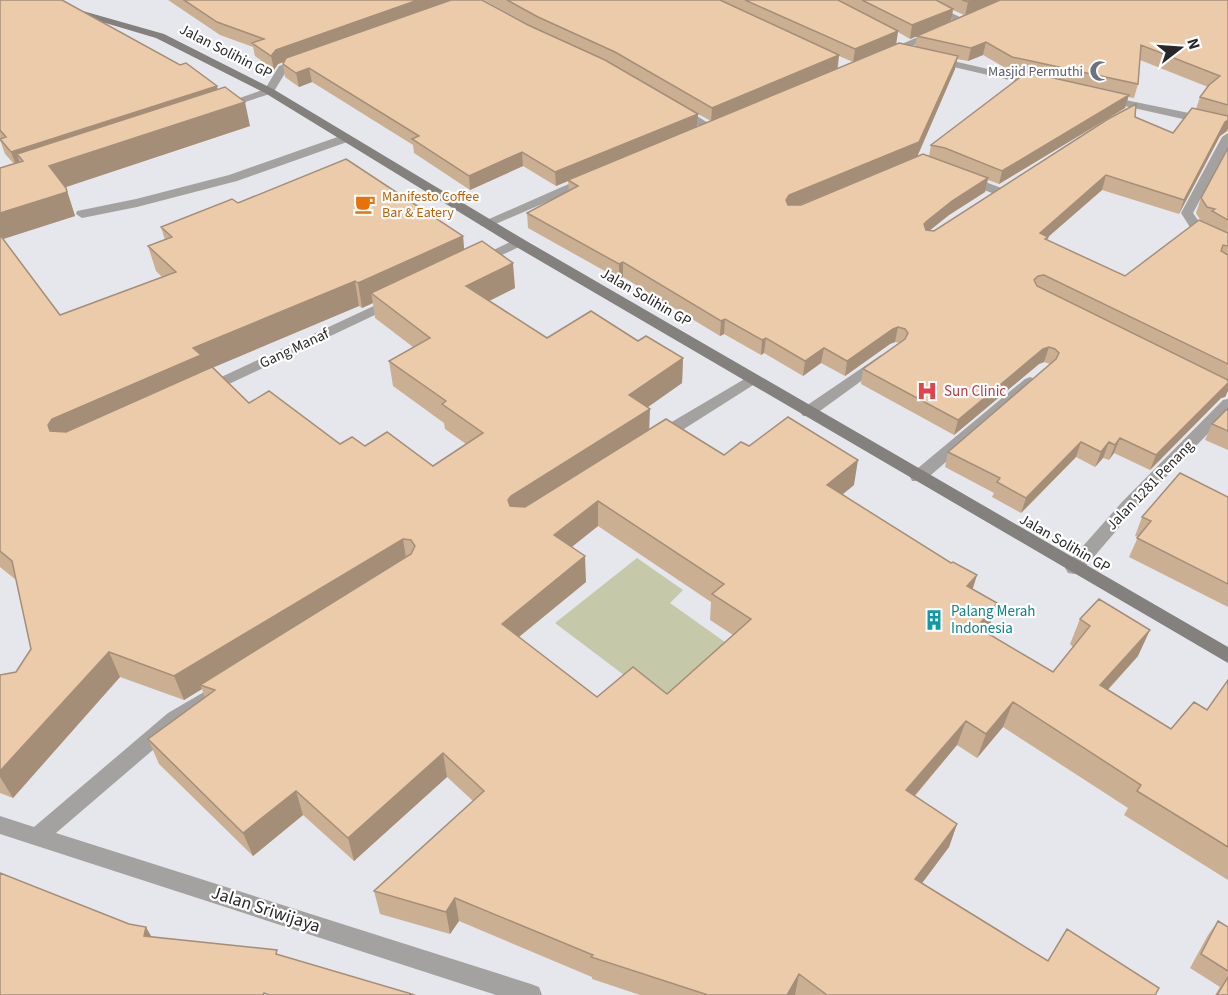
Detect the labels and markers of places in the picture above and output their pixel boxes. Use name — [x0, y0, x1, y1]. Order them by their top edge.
mosque icon: Masjid Permuthi — [1088, 59, 1112, 83]
place label: Masjid Permuthi — [988, 62, 1083, 82]
place label: Manifesto Coffee Bar & Eatery — [382, 187, 479, 223]
cafe icon: Manifesto Coffee Bar & Eatery — [353, 192, 377, 216]
hospital icon: Sun Clinic — [915, 379, 939, 403]
place label: Sun Clinic — [944, 381, 1006, 402]
place label: Palang Merah Indonesia — [951, 601, 1035, 639]
building icon: Palang Merah Indonesia — [922, 608, 946, 632]

